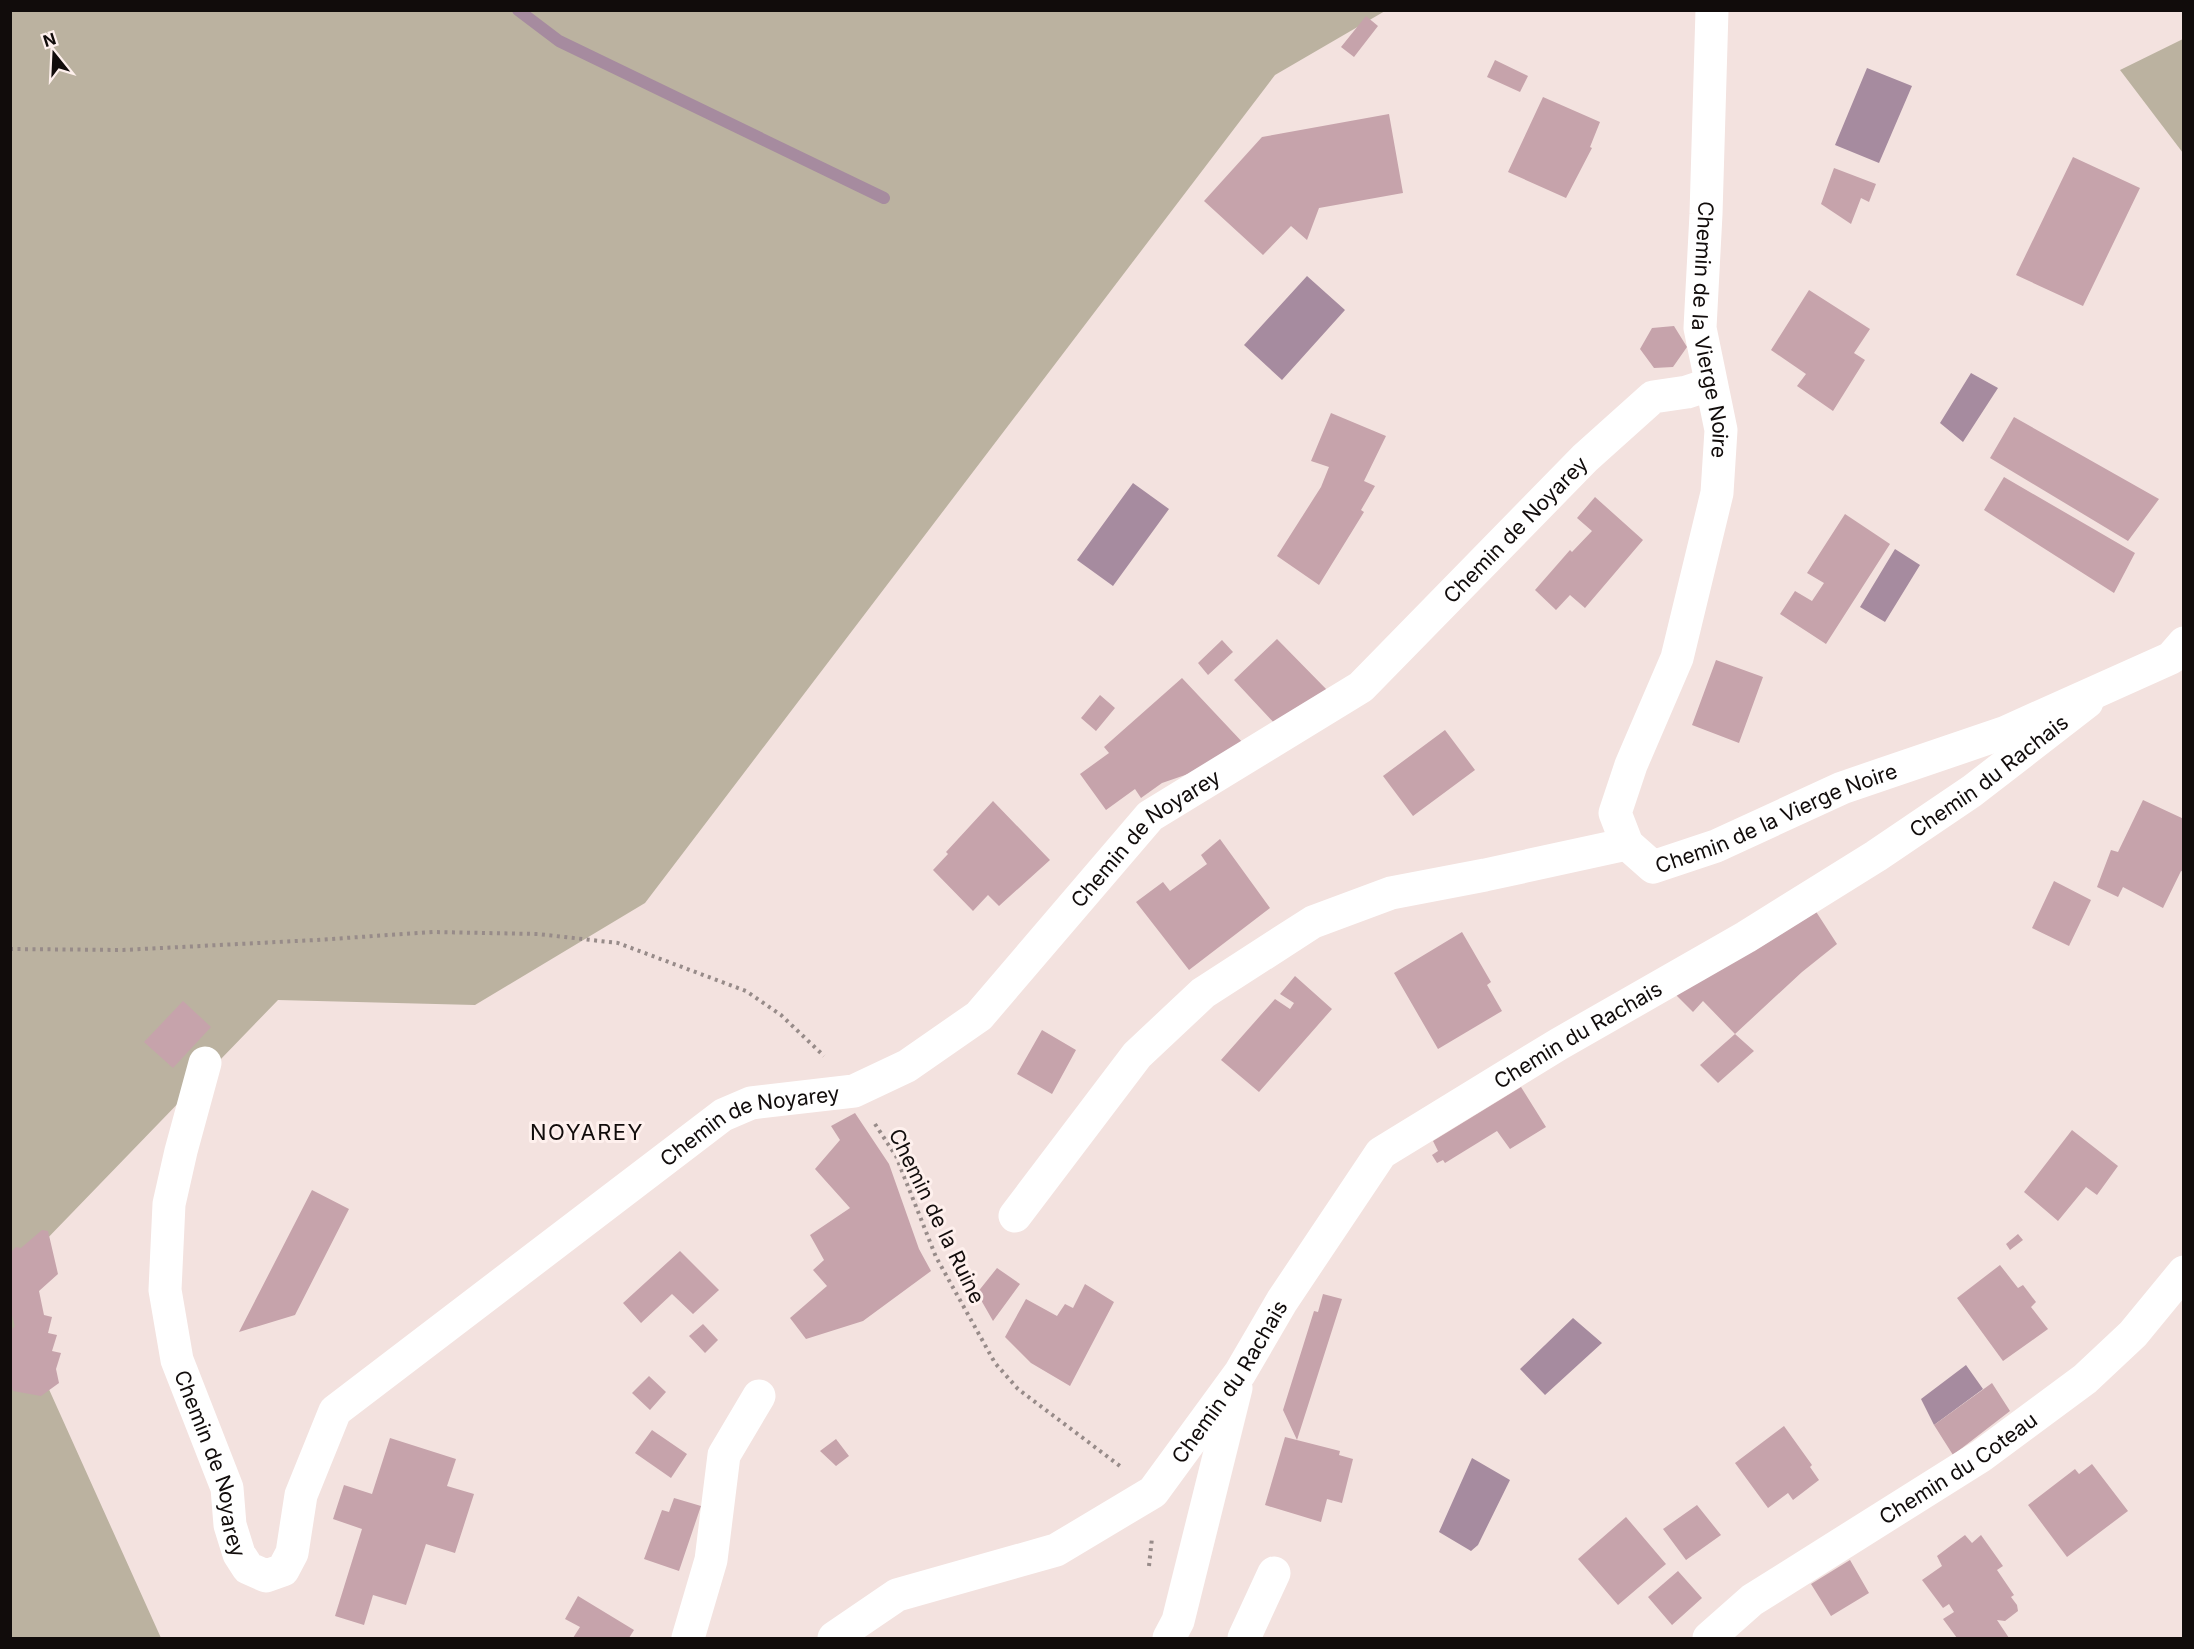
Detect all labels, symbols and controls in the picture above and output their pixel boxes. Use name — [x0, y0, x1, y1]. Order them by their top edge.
north arrow — [24, 24, 84, 84]
text: N — [40, 28, 58, 51]
street label: Chemin de la Vierge Noire — [1687, 201, 1734, 459]
street label: Chemin de Noyarey — [1438, 450, 1593, 608]
street label: Chemin du Rachais — [1905, 709, 2073, 842]
street label: Chemin de la Vierge Noire — [1652, 758, 1900, 878]
street label: Chemin de Noyarey — [1065, 764, 1225, 912]
street label: Chemin du Rachais — [1489, 975, 1666, 1094]
street label: Chemin de Noyarey — [655, 1080, 841, 1171]
district label: NOYAREY — [530, 1119, 644, 1145]
street label: Chemin de la Ruine — [884, 1125, 990, 1307]
street label: Chemin du Rachais — [1166, 1296, 1292, 1468]
street label: Chemin de Noyarey — [170, 1366, 252, 1560]
street label: Chemin du Coteau — [1874, 1407, 2042, 1529]

